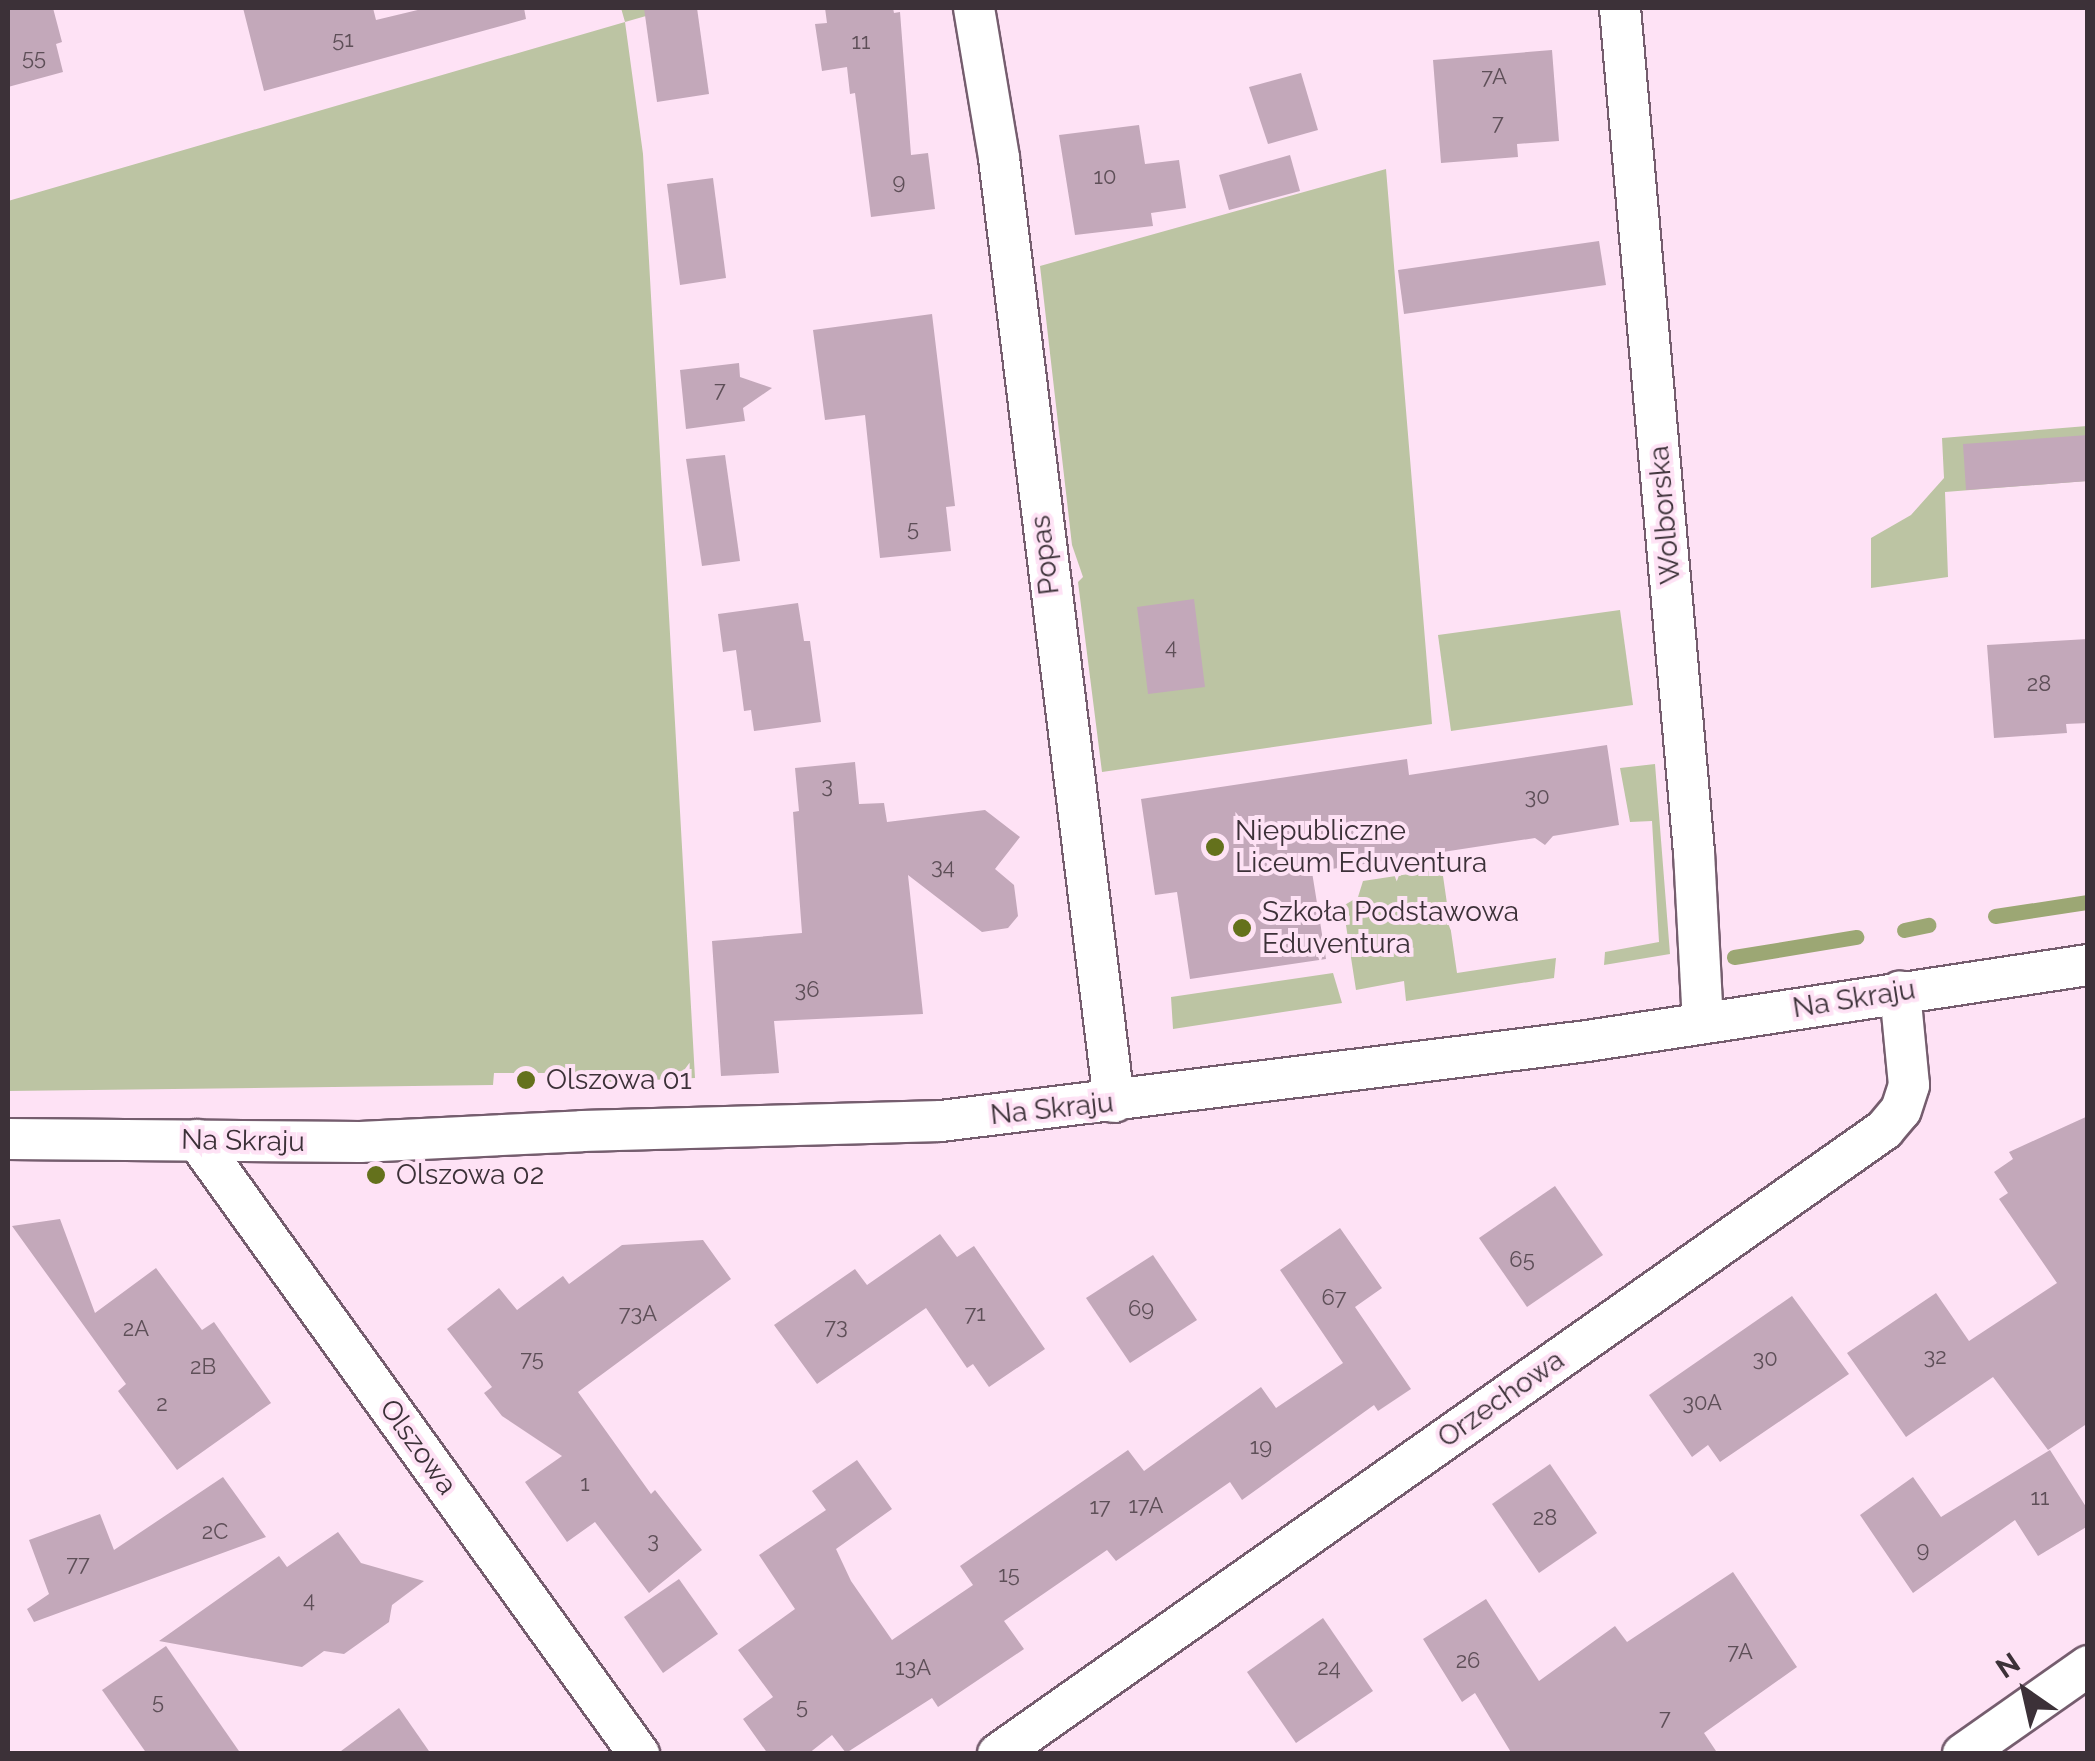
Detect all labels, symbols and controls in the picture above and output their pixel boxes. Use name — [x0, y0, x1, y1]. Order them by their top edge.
house number: 51 — [332, 27, 354, 53]
house number: 11 — [852, 29, 870, 55]
house number: 55 — [22, 45, 46, 71]
house number: 7A — [1481, 64, 1507, 90]
house number: 7 — [1492, 110, 1504, 136]
house number: 10 — [1094, 164, 1116, 190]
house number: 9 — [893, 169, 905, 195]
house number: 7 — [714, 377, 726, 403]
street label: Wolborska — [1642, 444, 1688, 586]
street label: Popas — [1023, 513, 1067, 597]
house number: 5 — [907, 516, 919, 542]
house number: 4 — [1165, 634, 1177, 660]
house number: 28 — [2027, 671, 2051, 697]
house number: 3 — [821, 773, 833, 799]
house number: 30 — [1524, 784, 1550, 810]
place label: Niepubliczne Liceum Eduventura — [1235, 814, 1487, 880]
marker: Niepubliczne Liceum Eduventura — [1204, 836, 1226, 858]
house number: 34 — [931, 854, 955, 880]
place label: Szkoła Podstawowa Eduventura — [1262, 895, 1519, 961]
marker: Szkoła Podstawowa Eduventura — [1231, 917, 1253, 939]
street label: Na Skraju — [1790, 973, 1918, 1025]
house number: 36 — [794, 977, 820, 1003]
place label: Olszowa 01 — [546, 1063, 692, 1097]
marker: Olszowa 01 — [515, 1069, 537, 1091]
street label: Na Skraju — [989, 1086, 1115, 1132]
street label: Na Skraju — [181, 1123, 305, 1159]
place label: Olszowa 02 — [396, 1158, 544, 1192]
marker: Olszowa 02 — [365, 1164, 387, 1186]
house number: 65 — [1509, 1247, 1535, 1273]
house number: 67 — [1321, 1285, 1347, 1311]
house number: 69 — [1128, 1296, 1154, 1322]
house number: 73A — [619, 1301, 657, 1327]
house number: 71 — [964, 1301, 986, 1327]
house number: 73 — [824, 1314, 848, 1340]
house number: 2A — [123, 1316, 149, 1342]
street label: Orzechowa — [1432, 1343, 1570, 1455]
house number: 32 — [1923, 1344, 1947, 1370]
house number: 75 — [520, 1346, 544, 1372]
house number: 30 — [1752, 1346, 1778, 1372]
house number: 2B — [190, 1354, 216, 1380]
house number: 30A — [1682, 1390, 1722, 1416]
house number: 2 — [156, 1391, 168, 1417]
street label: Olszowa — [372, 1393, 464, 1501]
house number: 19 — [1250, 1434, 1272, 1460]
house number: 1 — [580, 1471, 590, 1497]
house number: 11 — [2031, 1485, 2049, 1511]
house number: 17A — [1129, 1493, 1163, 1519]
house number: 17 — [1089, 1494, 1111, 1520]
house number: 28 — [1533, 1505, 1557, 1531]
house number: 2C — [202, 1519, 228, 1545]
house number: 3 — [647, 1528, 659, 1554]
house number: 9 — [1917, 1537, 1929, 1563]
house number: 77 — [66, 1551, 90, 1577]
house number: 15 — [998, 1562, 1020, 1588]
house number: 4 — [303, 1587, 315, 1613]
house number: 7A — [1727, 1639, 1753, 1665]
north arrow — [1975, 1641, 2075, 1741]
text: N — [1990, 1646, 2026, 1685]
house number: 26 — [1456, 1648, 1480, 1674]
house number: 13A — [895, 1655, 931, 1681]
house number: 24 — [1317, 1655, 1341, 1681]
house number: 5 — [152, 1689, 164, 1715]
house number: 5 — [796, 1694, 808, 1720]
house number: 7 — [1659, 1705, 1671, 1731]

